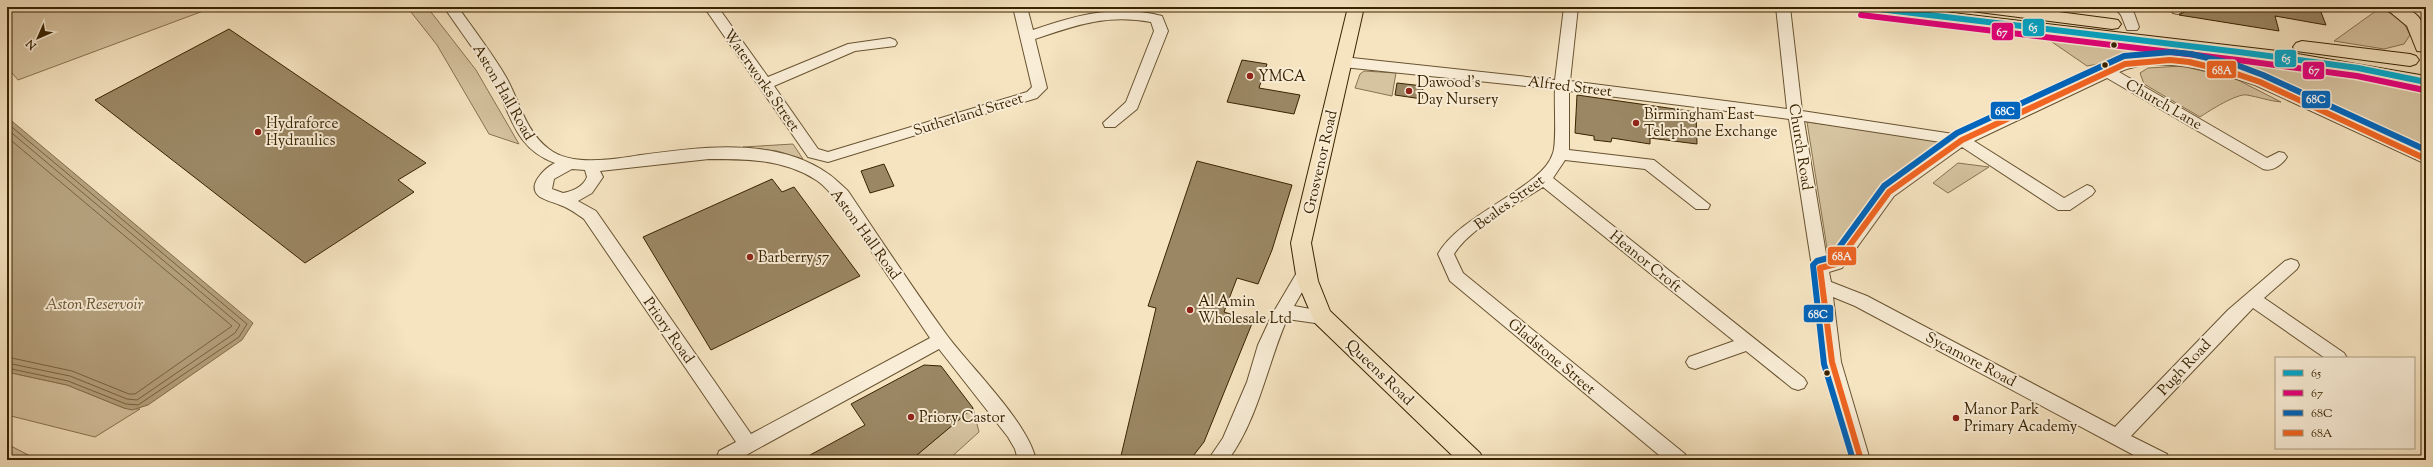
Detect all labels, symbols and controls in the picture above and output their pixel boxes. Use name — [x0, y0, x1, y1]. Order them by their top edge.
north arrow — [18, 18, 58, 58]
line badge: 65 — [2022, 18, 2045, 37]
text: 65 — [2028, 20, 2038, 36]
line badge: 67 — [1991, 22, 2014, 41]
street label: Waterworks Street — [718, 25, 804, 136]
text: 67 — [1997, 25, 2008, 41]
text: N — [23, 35, 41, 54]
unlabelled marker — [2109, 40, 2119, 50]
street label: Aston Hall Road — [467, 41, 539, 145]
line badge: 65 — [2274, 49, 2297, 68]
text: 65 — [2281, 51, 2291, 67]
unlabelled marker — [2100, 60, 2110, 70]
line badge: 68A — [2206, 60, 2237, 79]
line badge: 67 — [2302, 61, 2325, 80]
text: 68A — [2212, 63, 2232, 79]
text: 67 — [2309, 63, 2320, 79]
place label: YMCA — [1258, 67, 1306, 88]
marker: YMCA — [1245, 71, 1255, 81]
street label: Alfred Street — [1527, 72, 1613, 103]
place label: Dawood's Day Nursery — [1417, 73, 1499, 111]
street label: Church Lane — [2121, 75, 2205, 136]
marker: Dawood's Day Nursery — [1404, 86, 1414, 96]
street label: Sutherland Street — [911, 89, 1026, 142]
line badge: 68C — [2301, 90, 2331, 109]
text: 68C — [2306, 92, 2326, 108]
line badge: 68C — [1990, 101, 2021, 120]
street label: Church Road — [1782, 102, 1817, 193]
text: 68C — [1995, 104, 2015, 120]
place label: Birmingham East Telephone Exchange — [1644, 105, 1778, 143]
street label: Grosvenor Road — [1299, 108, 1344, 216]
place label: Hydraforce Hydraulics — [266, 114, 338, 152]
marker: Birmingham East Telephone Exchange — [1631, 118, 1641, 128]
marker: Hydraforce Hydraulics — [253, 127, 263, 137]
street label: Beales Street — [1470, 171, 1549, 236]
street label: Aston Hall Road — [825, 185, 905, 285]
street label: Heanor Croft — [1604, 226, 1686, 298]
line badge: 68A — [1827, 246, 1857, 266]
place label: Barberry 57 — [758, 248, 830, 269]
text: 68A — [1832, 249, 1852, 265]
marker: Barberry 57 — [745, 252, 755, 262]
place label: Al Amin Wholesale Ltd — [1198, 292, 1293, 330]
water label: Aston Reservoir — [45, 294, 143, 317]
street label: Priory Road — [637, 294, 699, 369]
line badge: 68C — [1803, 304, 1834, 323]
marker: Al Amin Wholesale Ltd — [1185, 305, 1195, 315]
text: 68C — [1808, 307, 1828, 323]
street label: Gladstone Street — [1503, 314, 1599, 400]
street label: Sycamore Road — [1921, 328, 2020, 393]
street label: Queens Road — [1340, 335, 1418, 411]
street label: Pugh Road — [2154, 335, 2217, 401]
legend — [2275, 357, 2415, 449]
text: 65 — [2311, 365, 2321, 383]
unlabelled marker — [1822, 368, 1832, 378]
text: 67 — [2311, 385, 2323, 403]
place label: Manor Park Primary Academy — [1964, 400, 2078, 438]
text: 68C — [2311, 405, 2333, 423]
place label: Priory Castor — [919, 408, 1006, 429]
marker: Priory Castor — [906, 412, 916, 422]
marker: Manor Park Primary Academy — [1951, 413, 1961, 423]
text: 68A — [2311, 425, 2333, 443]

